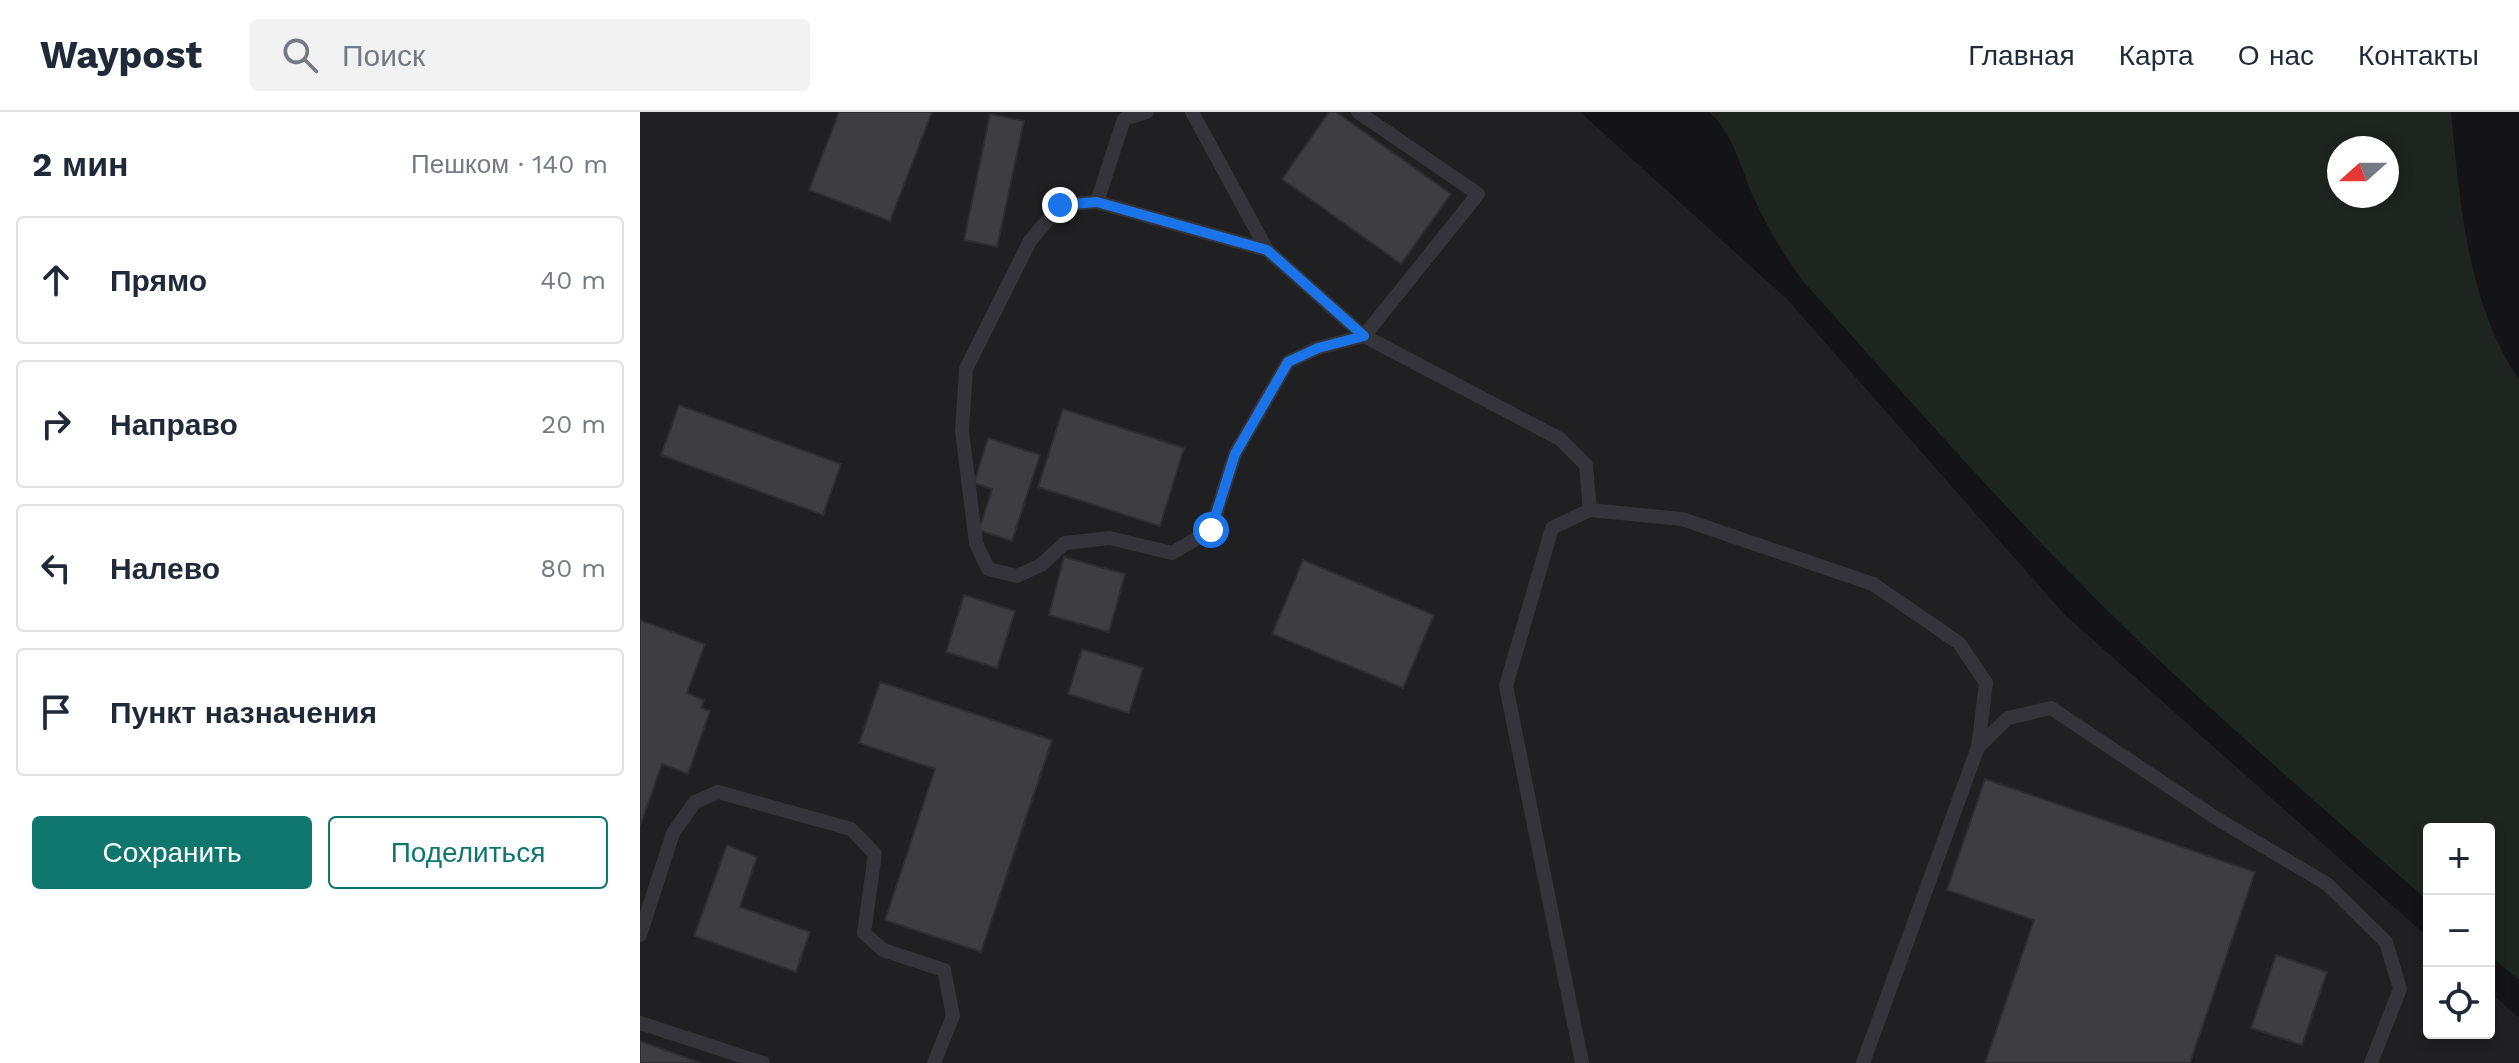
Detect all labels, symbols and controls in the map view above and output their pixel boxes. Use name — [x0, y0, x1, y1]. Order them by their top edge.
search box — [250, 19, 810, 91]
text: Waypost — [40, 33, 202, 77]
icon: search — [278, 33, 322, 77]
text: Поиск — [342, 38, 425, 73]
text: Главная — [1968, 39, 2075, 72]
text: Карта — [2119, 39, 2194, 72]
text: О нас — [2238, 39, 2314, 72]
text: Контакты — [2358, 39, 2479, 72]
north arrow — [2327, 136, 2399, 208]
text: 2 мин — [32, 144, 129, 184]
text: Пешком · 140 m — [411, 149, 608, 179]
route end — [1042, 187, 1078, 223]
icon: ahead — [34, 258, 78, 302]
text: Прямо — [110, 263, 207, 298]
text: 40 m — [540, 265, 606, 295]
icon: right — [34, 402, 78, 446]
text: Направо — [110, 407, 238, 442]
text: 20 m — [541, 409, 606, 439]
route start — [1193, 512, 1229, 548]
icon: left — [34, 546, 78, 590]
text: Налево — [110, 551, 220, 586]
text: 80 m — [540, 553, 606, 583]
icon: arrive — [34, 690, 78, 734]
text: Пункт назначения — [110, 695, 377, 730]
button: Сохранить — [32, 816, 312, 889]
button: Поделиться — [328, 816, 608, 889]
map controls — [2423, 823, 2495, 1039]
button: + — [2423, 823, 2495, 895]
button: − — [2423, 895, 2495, 967]
button: locate — [2423, 967, 2495, 1039]

